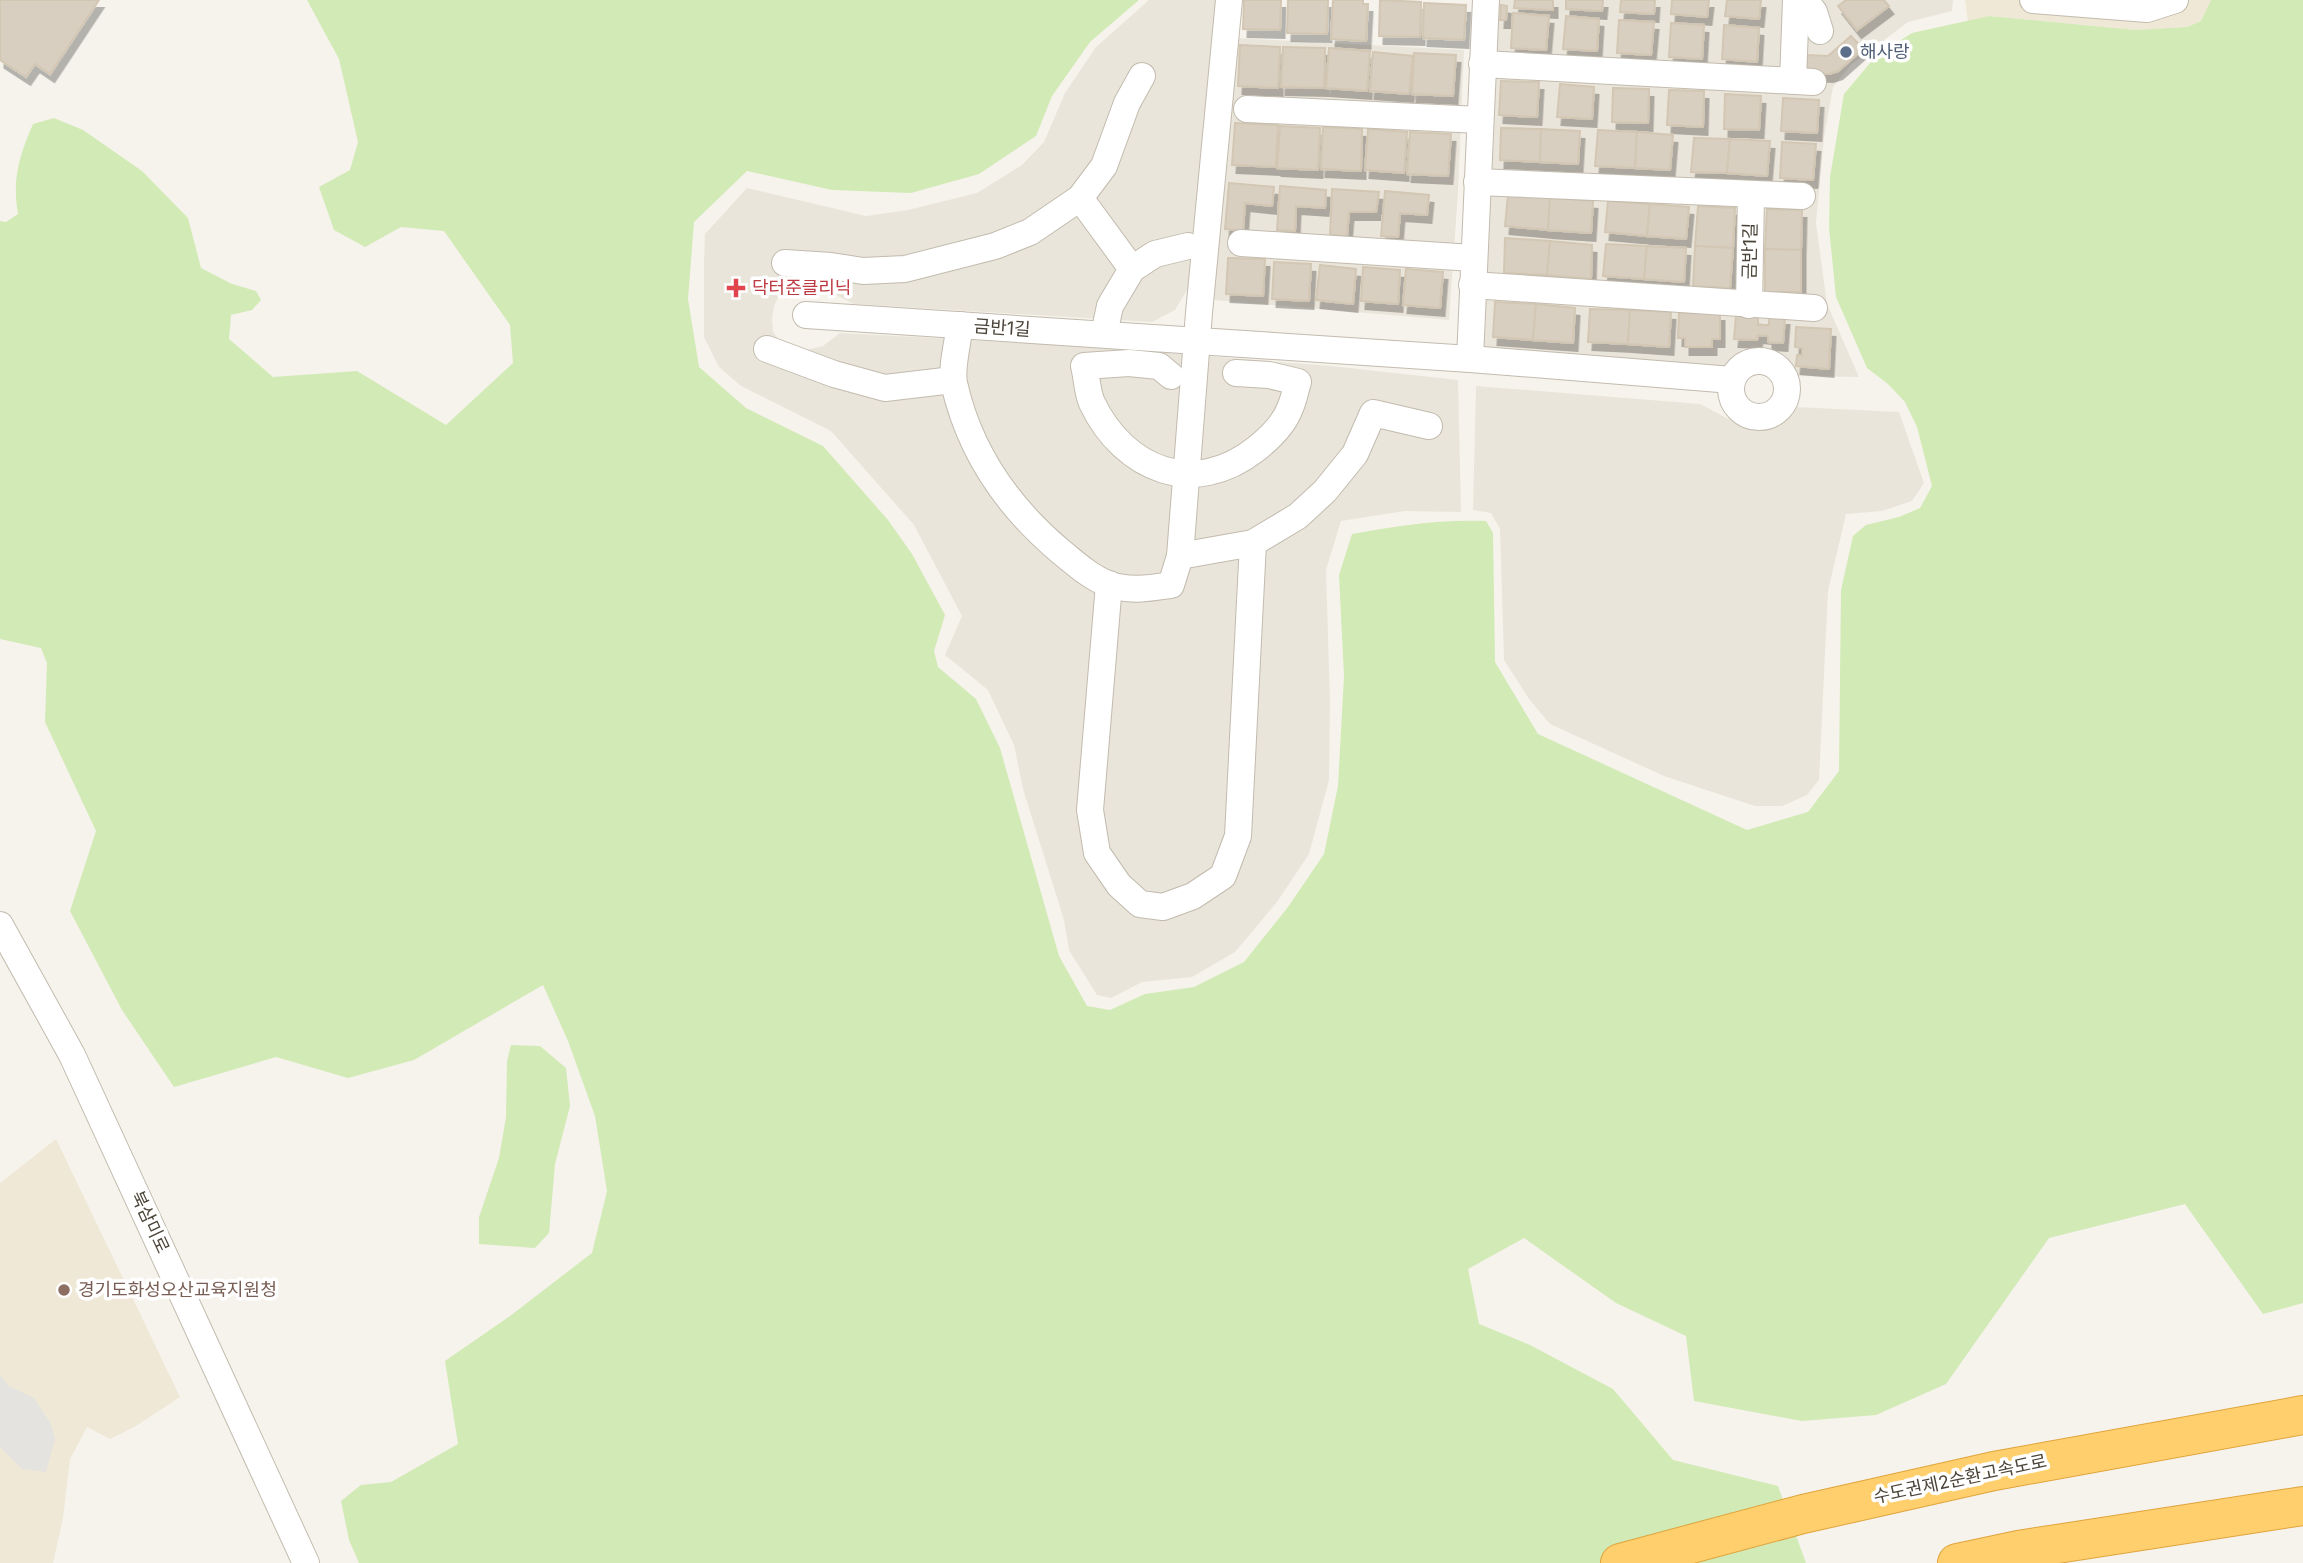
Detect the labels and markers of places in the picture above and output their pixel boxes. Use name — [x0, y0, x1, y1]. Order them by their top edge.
place label: 해사랑 — [1860, 41, 1910, 62]
marker: 해사랑 — [1838, 44, 1854, 60]
place label: 닥터준클리닉 — [752, 277, 851, 298]
marker: 닥터준클리닉 — [726, 278, 746, 298]
place label: 경기도화성오산교육지원청 — [78, 1279, 277, 1300]
marker: 경기도화성오산교육지원청 — [56, 1282, 72, 1298]

